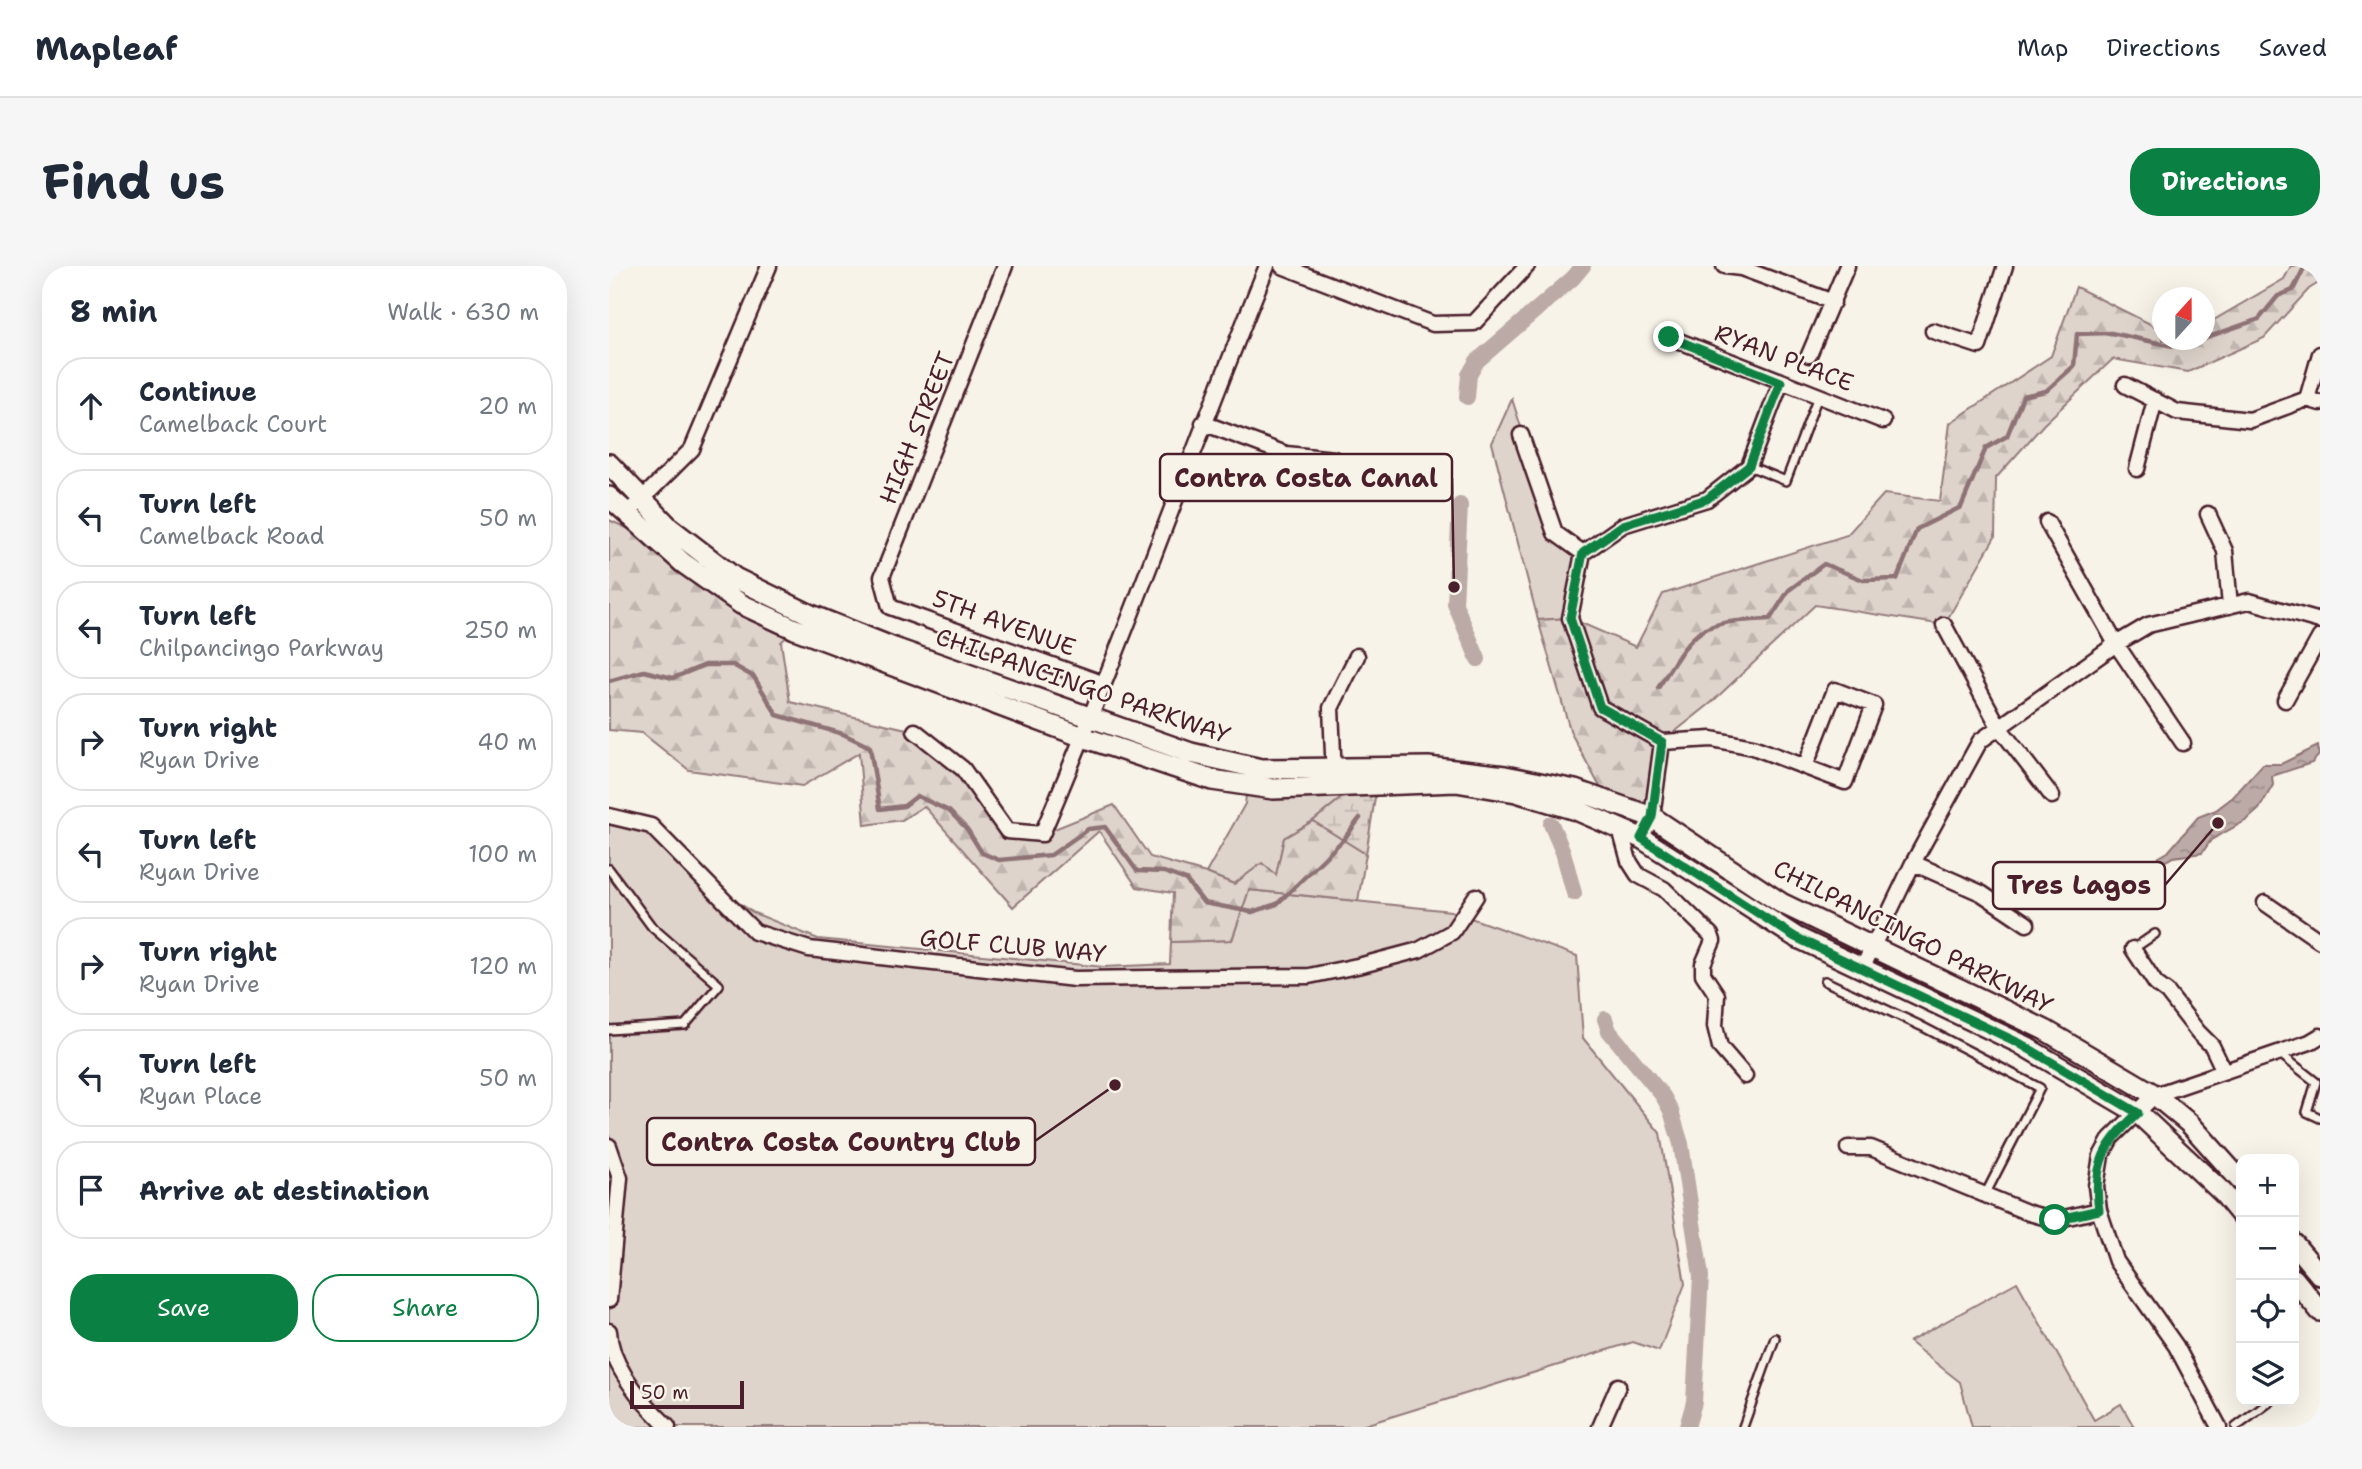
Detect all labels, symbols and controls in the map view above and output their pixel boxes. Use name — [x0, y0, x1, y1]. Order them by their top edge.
text: Mapleaf — [35, 26, 178, 71]
text: Map — [2017, 32, 2068, 64]
text: Directions — [2106, 32, 2221, 64]
text: Saved — [2259, 32, 2327, 64]
button: Directions — [2130, 148, 2320, 216]
text: Find us — [42, 149, 225, 215]
north arrow — [2152, 287, 2215, 350]
text: 8 min — [70, 291, 157, 332]
text: Walk · 630 m — [387, 297, 539, 327]
street label: RYAN PLACE — [1710, 317, 1858, 399]
route end — [1653, 321, 1684, 352]
street label: HIGH STREET — [872, 347, 962, 509]
text: Continue — [139, 374, 257, 409]
icon: ahead — [72, 387, 110, 425]
text: 20 m — [478, 391, 537, 421]
text: Camelback Court — [139, 409, 327, 439]
callout: Contra Costa Canal — [1160, 454, 1452, 501]
text: Contra Costa Canal — [1174, 460, 1438, 495]
text: Turn left — [139, 486, 256, 521]
icon: left — [72, 499, 110, 537]
text: 50 m — [479, 503, 537, 533]
text: Camelback Road — [139, 521, 324, 551]
street label: 5TH AVENUE — [928, 582, 1080, 664]
text: Turn left — [139, 598, 256, 633]
icon: left — [72, 611, 110, 649]
text: 250 m — [464, 615, 537, 645]
street label: CHILPANCINGO PARKWAY — [931, 620, 1235, 752]
text: Chilpancingo Parkway — [139, 633, 384, 663]
text: Turn right — [139, 710, 277, 745]
icon: right — [72, 723, 110, 761]
text: 40 m — [477, 727, 537, 757]
text: Ryan Drive — [139, 745, 260, 775]
text: Turn left — [139, 822, 256, 857]
icon: left — [72, 835, 110, 873]
text: 100 m — [468, 839, 537, 869]
street label: CHILPANCINGO PARKWAY — [1768, 852, 2059, 1022]
text: Ryan Drive — [139, 857, 260, 887]
callout: Tres Lagos — [1993, 862, 2165, 909]
text: Tres Lagos — [2007, 867, 2151, 902]
street label: GOLF CLUB WAY — [918, 922, 1108, 970]
text: Turn right — [139, 934, 277, 969]
icon: right — [72, 947, 110, 985]
text: 120 m — [469, 951, 537, 981]
text: Ryan Drive — [139, 969, 260, 999]
text: Turn left — [139, 1046, 256, 1081]
icon: left — [72, 1059, 110, 1097]
text: 50 m — [479, 1063, 537, 1093]
text: Ryan Place — [139, 1081, 262, 1111]
callout: Contra Costa Country Club — [647, 1118, 1035, 1165]
text: Contra Costa Country Club — [661, 1124, 1021, 1159]
map controls — [2236, 1154, 2299, 1406]
button: + — [2236, 1154, 2299, 1217]
icon: arrive — [72, 1171, 110, 1209]
text: Arrive at destination — [139, 1173, 429, 1208]
route start — [2039, 1204, 2070, 1235]
button: − — [2236, 1217, 2299, 1280]
button: Save — [70, 1274, 298, 1342]
button: Share — [312, 1274, 539, 1342]
button: locate — [2236, 1280, 2299, 1343]
button: layers — [2236, 1343, 2299, 1406]
scale bar — [630, 1378, 744, 1410]
text: 50 m — [641, 1380, 689, 1405]

